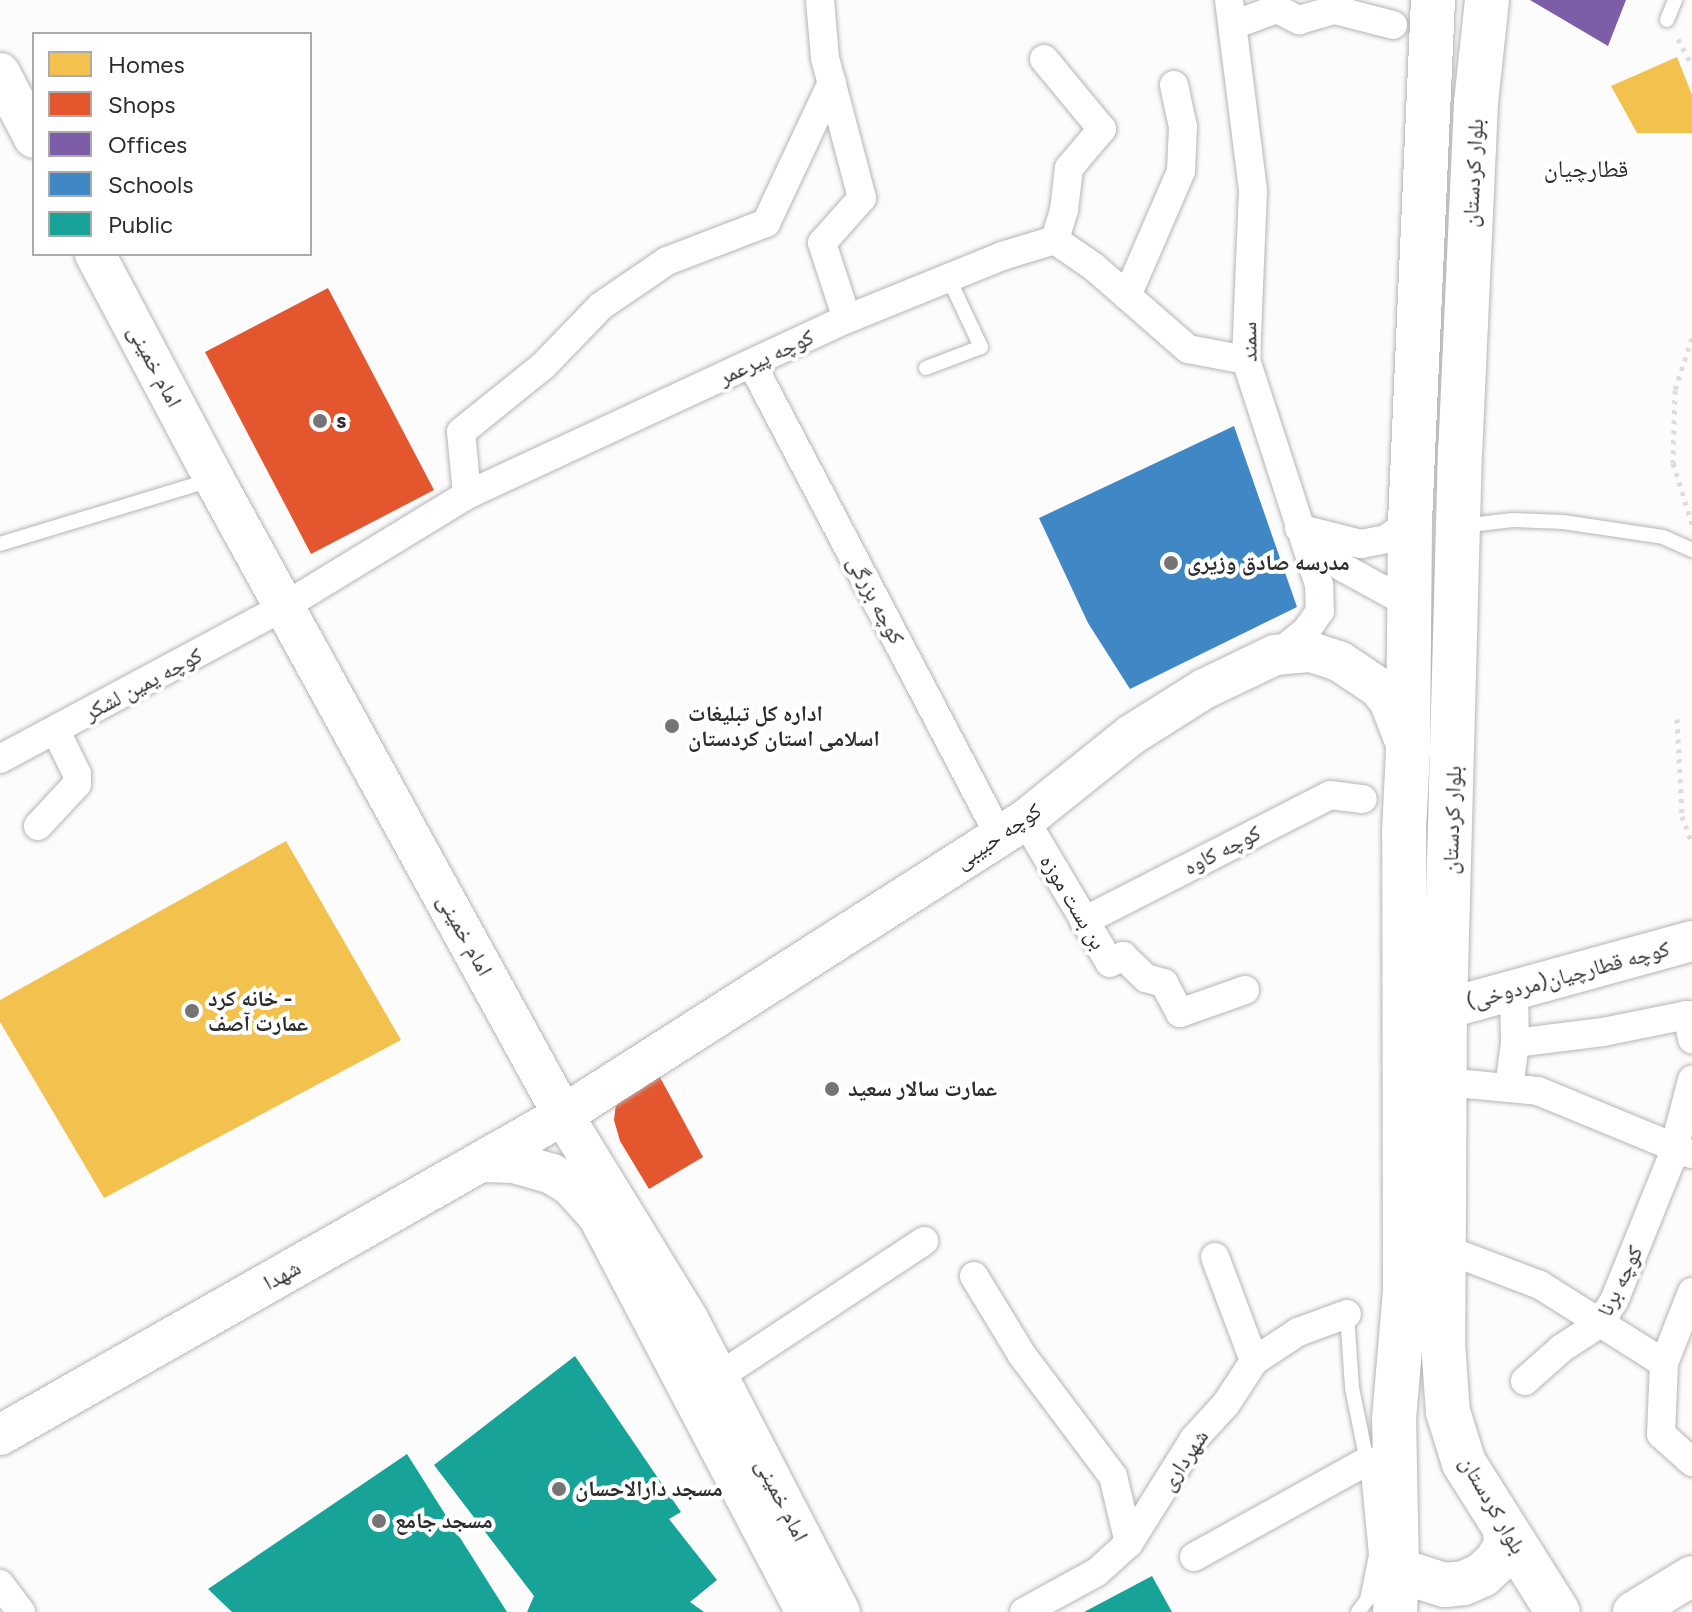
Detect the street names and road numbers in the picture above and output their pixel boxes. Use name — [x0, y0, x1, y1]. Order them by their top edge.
street label: بلوار کردستان — [1457, 118, 1489, 228]
street label: امام خمینی — [122, 320, 188, 412]
street label: سمند — [1235, 322, 1263, 362]
street label: کوچه پیرعمر — [714, 323, 818, 391]
street label: کوچه بزرگی — [842, 551, 910, 649]
street label: کوچه یمین لشکر — [79, 642, 207, 726]
street label: بلوار کردستان — [1437, 765, 1467, 875]
street label: کوچه حبیبی — [950, 797, 1046, 875]
street label: کوچه کاوه — [1179, 819, 1265, 881]
street label: بن بست موزه — [1034, 850, 1112, 954]
street label: امام خمینی — [432, 889, 498, 981]
street label: کوچه قطارچیان(مردوخی) — [1464, 935, 1672, 1015]
street label: کوچه برنا — [1592, 1241, 1648, 1321]
street label: شهدا — [259, 1254, 305, 1296]
street label: شهرداری — [1154, 1424, 1214, 1496]
street label: بلوار کردستان — [1454, 1451, 1532, 1559]
street label: امام خمینی — [750, 1454, 814, 1546]

